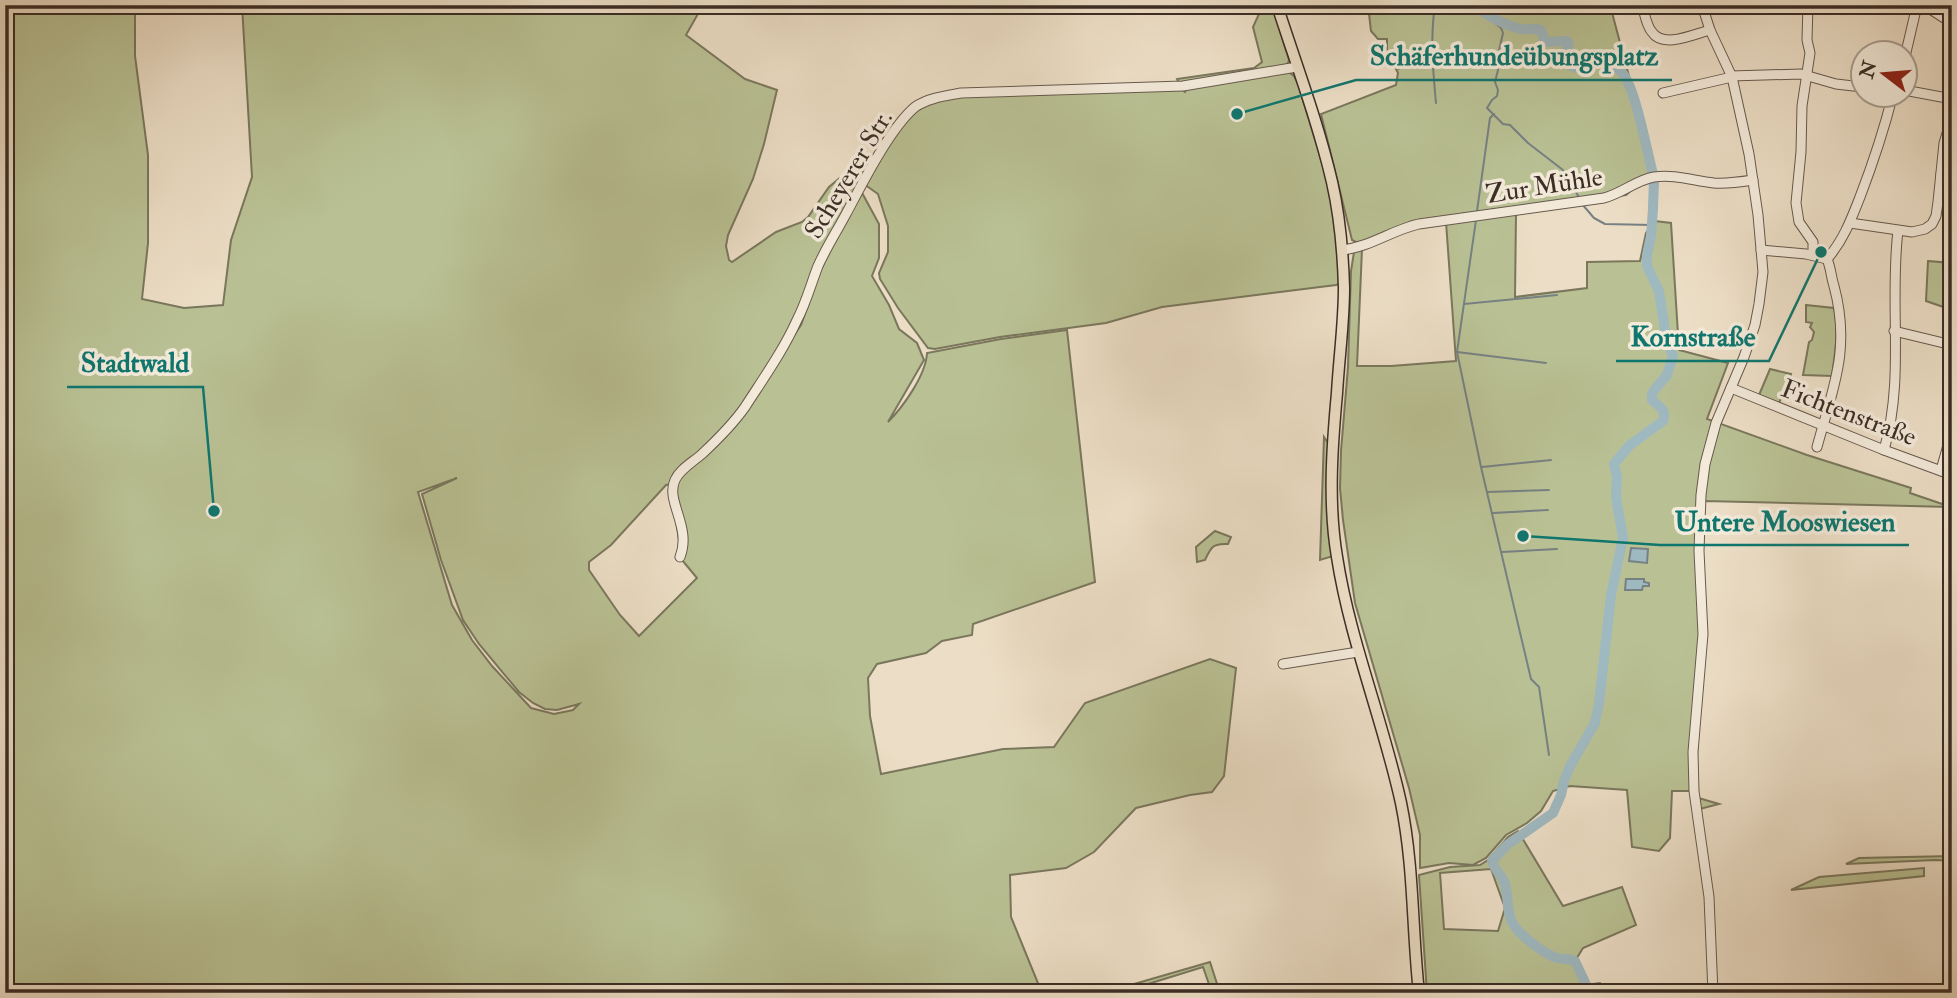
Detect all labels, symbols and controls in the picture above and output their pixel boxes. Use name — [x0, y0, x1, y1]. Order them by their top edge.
callout: Schäferhundeübungsplatz — [1356, 31, 1672, 80]
north arrow — [1848, 38, 1918, 108]
text: Schäferhundeübungsplatz — [1370, 39, 1659, 74]
text: N — [1854, 57, 1883, 82]
street label: Scheyerer Str. — [798, 104, 900, 245]
street label: Zur Mühle — [1484, 161, 1605, 211]
callout: Kornstraße — [1616, 312, 1769, 361]
text: Kornstraße — [1631, 320, 1756, 355]
callout: Stadtwald — [67, 338, 203, 387]
text: Stadtwald — [81, 346, 189, 381]
street label: Fichtenstraße — [1777, 373, 1921, 453]
callout: Untere Mooswiesen — [1660, 496, 1909, 545]
text: Untere Mooswiesen — [1675, 505, 1896, 540]

